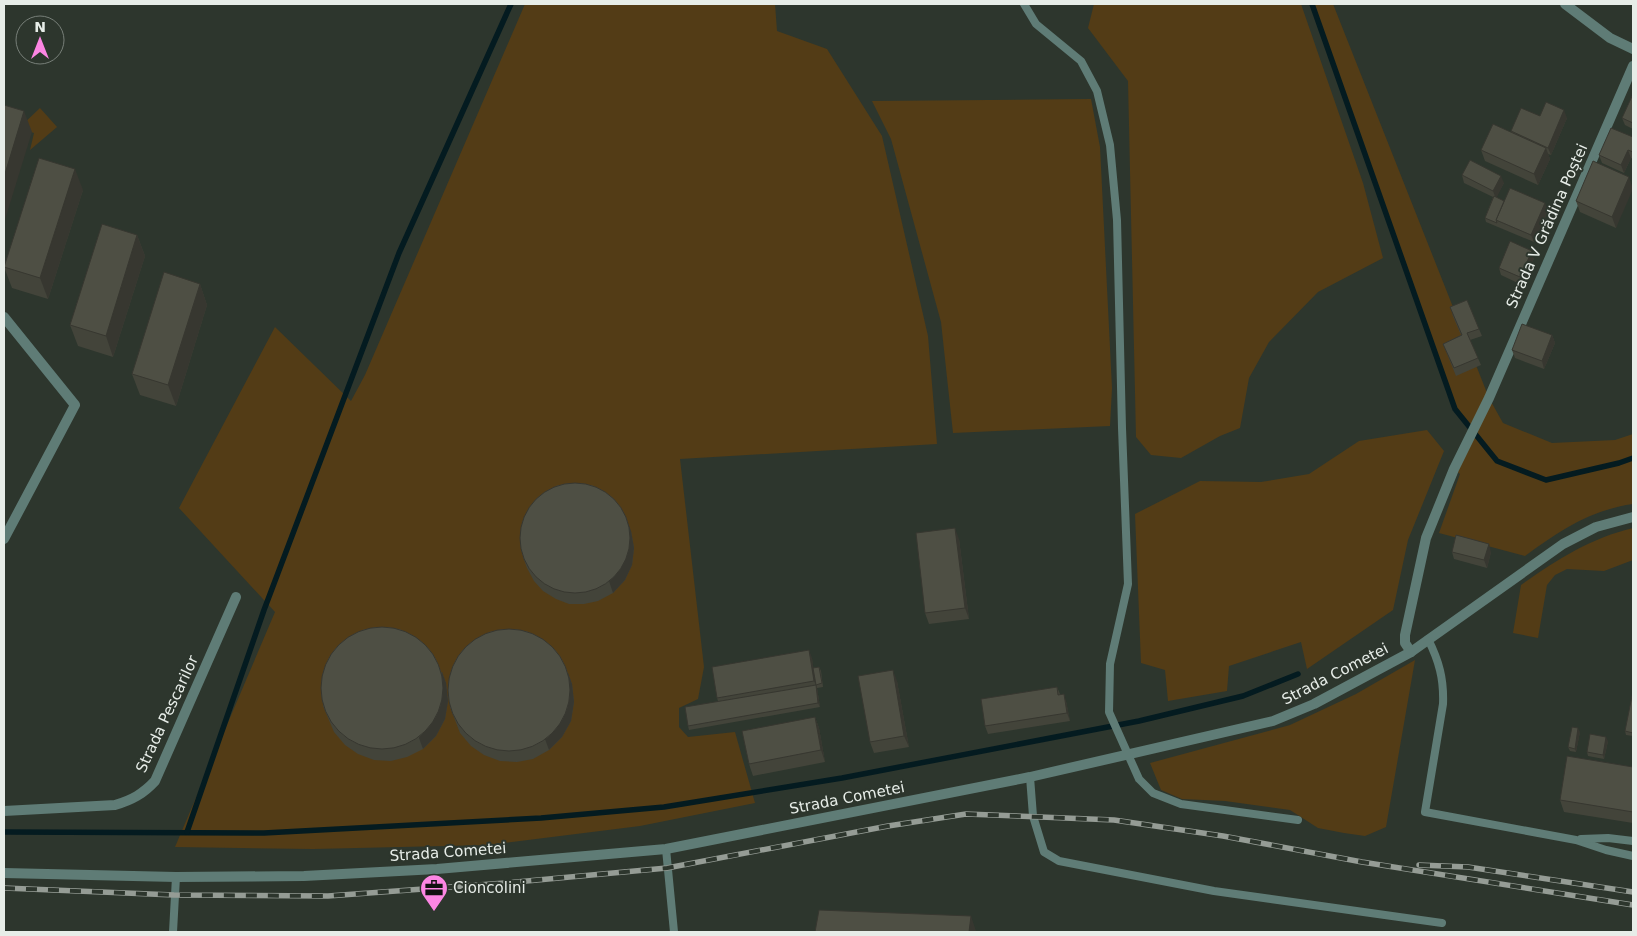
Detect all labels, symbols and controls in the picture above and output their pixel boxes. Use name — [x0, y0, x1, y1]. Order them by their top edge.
north arrow — [15, 15, 65, 65]
text: N — [34, 19, 46, 35]
street label: Strada V Grădina Poștei — [1503, 141, 1591, 311]
street label: Strada Cometei — [1279, 639, 1391, 709]
street label: Strada Pescarilor — [132, 652, 202, 775]
street label: Strada Cometei — [788, 778, 906, 818]
street label: Strada Cometei — [389, 839, 507, 865]
office icon: Cioncolini — [419, 873, 449, 912]
place label: Cioncolini — [453, 879, 526, 897]

